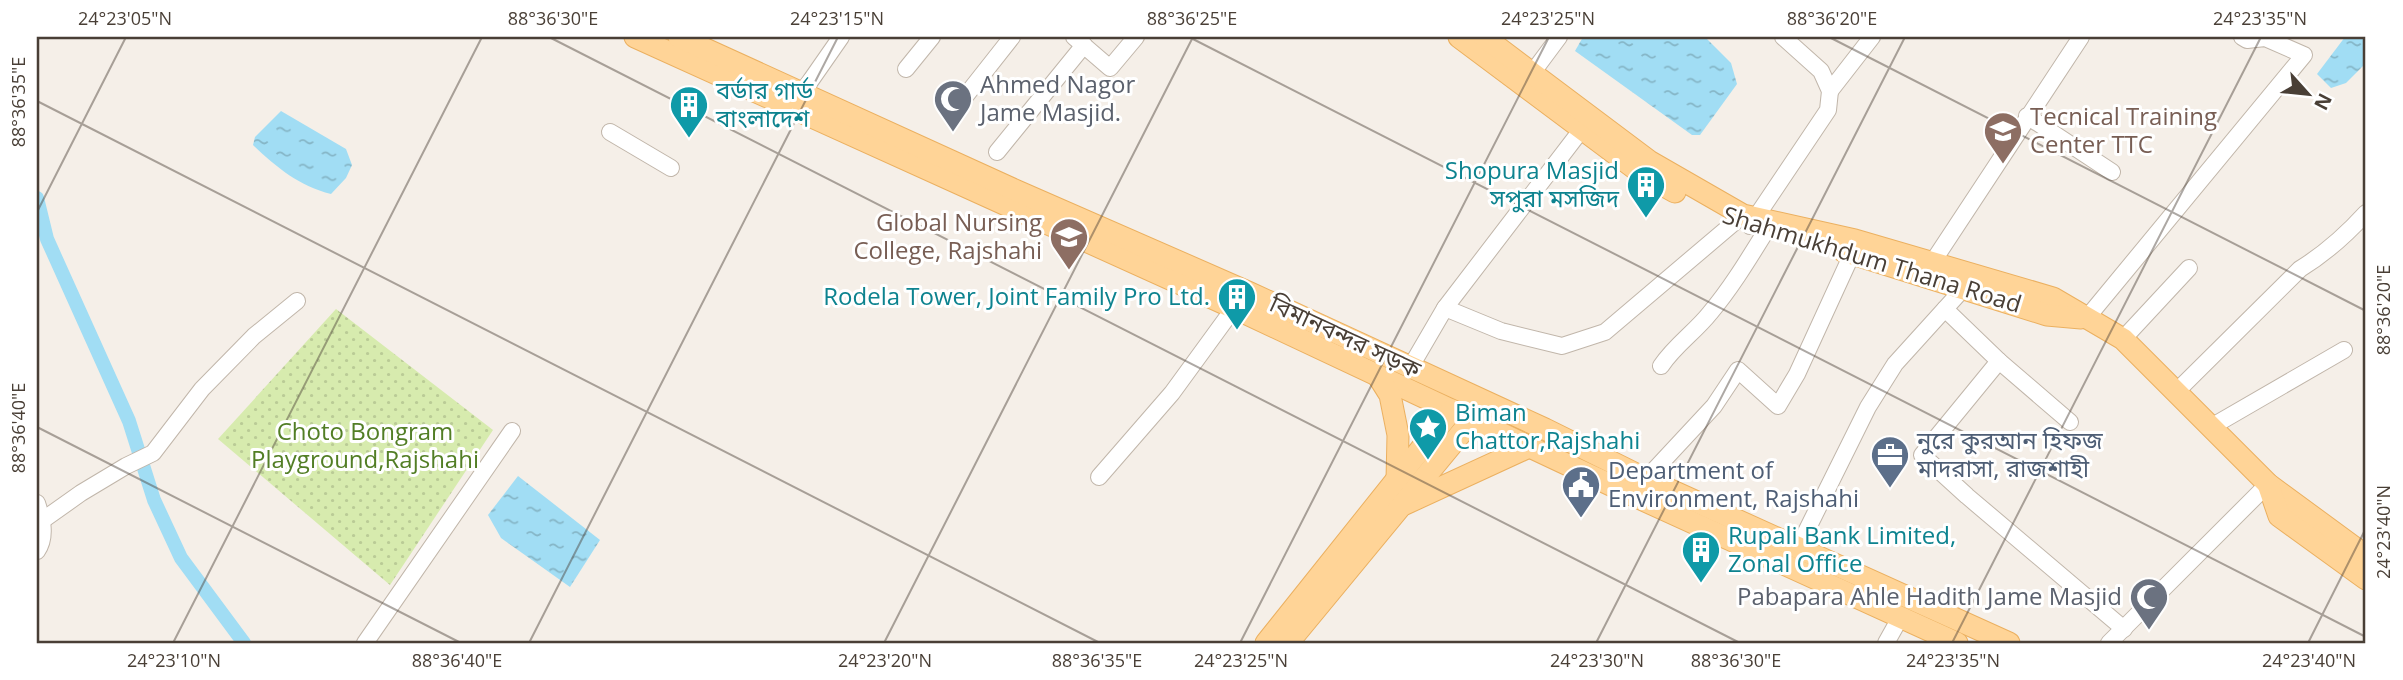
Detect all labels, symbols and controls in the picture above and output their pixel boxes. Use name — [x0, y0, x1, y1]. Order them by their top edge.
text: 24°23'05"N — [78, 6, 172, 30]
text: 88°36'30"E — [508, 6, 598, 30]
text: 24°23'15"N — [790, 6, 884, 30]
text: 88°36'25"E — [1147, 6, 1237, 30]
text: 24°23'25"N — [1501, 6, 1595, 30]
text: 88°36'20"E — [1787, 6, 1877, 30]
text: 24°23'35"N — [2213, 6, 2307, 30]
text: 88°36'35"E — [6, 57, 30, 147]
north arrow — [2274, 60, 2344, 130]
place label: Ahmed Nagor Jame Masjid. — [978, 67, 1135, 128]
place label: বর্ডার গার্ড বাংলাদেশ — [715, 73, 814, 134]
mosque icon: Ahmed Nagor Jame Masjid. — [932, 78, 974, 133]
building icon: বর্ডার গার্ড বাংলাদেশ — [668, 84, 710, 139]
text: N — [2308, 89, 2338, 115]
place label: Tecnical Training Center TTC — [2030, 99, 2217, 160]
school or university icon: Tecnical Training Center TTC — [1982, 110, 2024, 165]
place label: Shopura Masjid সপুরা মসজিদ — [1445, 153, 1620, 214]
building icon: Shopura Masjid সপুরা মসজিদ — [1625, 164, 1667, 219]
street label: Shahmukhdum Thana Road — [1719, 197, 2026, 320]
place label: Global Nursing College, Rajshahi — [853, 205, 1042, 266]
school or university icon: Global Nursing College, Rajshahi — [1048, 216, 1090, 271]
text: 88°36'20"E — [2371, 265, 2395, 355]
building icon: Rodela Tower, Joint Family Pro Ltd. — [1216, 276, 1258, 331]
place label: Rodela Tower, Joint Family Pro Ltd. — [823, 279, 1210, 312]
street label: বিমানবন্দর সড়ক — [1264, 286, 1427, 385]
text: 88°36'40"E — [6, 383, 30, 473]
place label: Biman Chattor,Rajshahi — [1455, 395, 1640, 456]
place icon: Biman Chattor,Rajshahi — [1407, 406, 1449, 461]
park label: Choto Bongram Playground,Rajshahi — [251, 414, 479, 475]
place label: নুরে কুরআন হিফজ মাদরাসা, রাজশাহী — [1916, 423, 2103, 484]
office icon: নুরে কুরআন হিফজ মাদরাসা, রাজশাহী — [1869, 434, 1911, 489]
place label: Department of Environment, Rajshahi — [1608, 453, 1859, 514]
public building icon: Department of Environment, Rajshahi — [1560, 464, 1602, 519]
text: 24°23'40"N — [2371, 485, 2395, 579]
place label: Rupali Bank Limited, Zonal Office — [1728, 518, 1956, 579]
building icon: Rupali Bank Limited, Zonal Office — [1680, 529, 1722, 584]
mosque icon: Pabapara Ahle Hadith Jame Masjid — [2128, 576, 2170, 631]
place label: Pabapara Ahle Hadith Jame Masjid — [1737, 579, 2122, 612]
text: 24°23'10"N — [127, 648, 221, 672]
text: 88°36'40"E — [412, 648, 502, 672]
text: 24°23'20"N — [838, 648, 932, 672]
text: 88°36'35"E — [1052, 648, 1142, 672]
text: 24°23'25"N — [1194, 648, 1288, 672]
text: 24°23'30"N — [1550, 648, 1644, 672]
text: 88°36'30"E — [1691, 648, 1781, 672]
text: 24°23'35"N — [1906, 648, 2000, 672]
text: 24°23'40"N — [2262, 648, 2356, 672]

